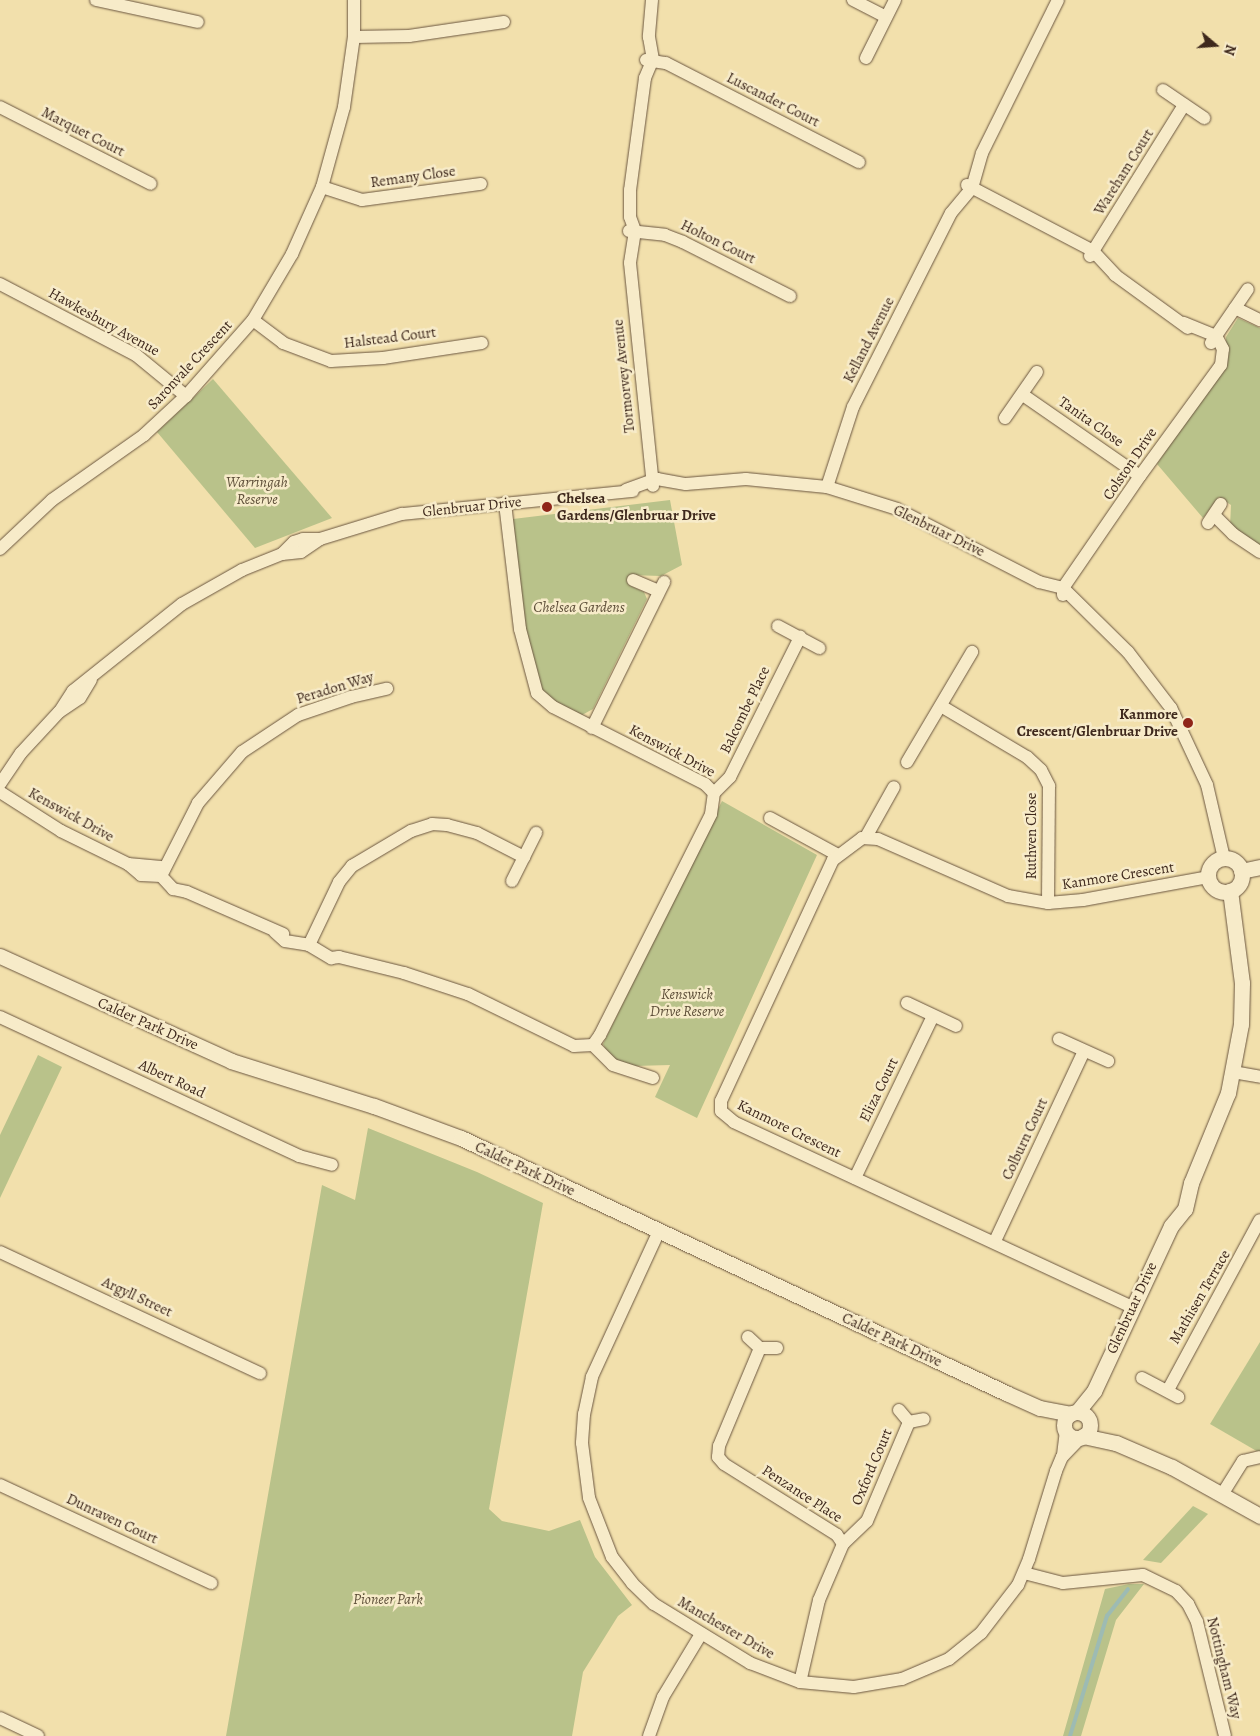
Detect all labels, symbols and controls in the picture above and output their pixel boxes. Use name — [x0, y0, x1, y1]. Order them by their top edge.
north arrow — [1190, 20, 1240, 70]
text: N — [1219, 42, 1240, 58]
street label: Luscander Court — [723, 69, 823, 131]
street label: Marquet Court — [38, 103, 128, 161]
street label: Wareham Court — [1090, 126, 1158, 218]
street label: Remany Close — [369, 162, 457, 192]
street label: Holton Court — [678, 216, 758, 268]
street label: Hawkesbury Avenue — [45, 284, 163, 360]
street label: Kelland Avenue — [840, 294, 898, 386]
street label: Saronvale Crescent — [144, 316, 236, 414]
street label: Tormorvey Avenue — [609, 318, 639, 434]
street label: Halstead Court — [343, 323, 437, 353]
street label: Tanita Close — [1055, 393, 1127, 451]
street label: Colston Drive — [1099, 424, 1161, 504]
park label: Warringah Reserve — [226, 473, 288, 508]
place label: Chelsea Gardens/Glenbruar Drive — [557, 489, 716, 524]
street label: Glenbruar Drive — [422, 493, 522, 521]
marker: Chelsea Gardens/Glenbruar Drive — [541, 501, 553, 513]
street label: Glenbruar Drive — [890, 501, 988, 561]
park label: Chelsea Gardens — [533, 599, 625, 617]
street label: Balcombe Place — [716, 663, 774, 757]
street label: Peradon Way — [294, 668, 376, 708]
place label: Kanmore Crescent/Glenbruar Drive — [1017, 705, 1178, 740]
marker: Kanmore Crescent/Glenbruar Drive — [1182, 717, 1194, 729]
street label: Kenswick Drive — [626, 721, 718, 781]
street label: Kenswick Drive — [25, 784, 117, 846]
street label: Ruthven Close — [1023, 792, 1041, 880]
street label: Kanmore Crescent — [1061, 858, 1175, 894]
park label: Kenswick Drive Reserve — [650, 985, 724, 1020]
street label: Calder Park Drive — [95, 994, 201, 1054]
street label: Eliza Court — [856, 1055, 902, 1125]
street label: Albert Road — [136, 1056, 208, 1102]
street label: Colburn Court — [998, 1095, 1052, 1183]
street label: Kanmore Crescent — [734, 1096, 844, 1162]
street label: Calder Park Drive — [472, 1138, 578, 1200]
street label: Mathisen Terrace — [1166, 1247, 1234, 1347]
street label: Glenbruar Drive — [1103, 1259, 1161, 1357]
street label: Argyll Street — [99, 1273, 175, 1321]
street label: Calder Park Drive — [839, 1309, 945, 1371]
street label: Oxford Court — [848, 1426, 896, 1508]
street label: Penzance Place — [758, 1461, 846, 1527]
street label: Dunraven Court — [63, 1490, 161, 1548]
park label: Pioneer Park — [353, 1591, 423, 1609]
street label: Manchester Drive — [674, 1593, 778, 1663]
street label: Nottingham Way — [1203, 1615, 1245, 1721]

